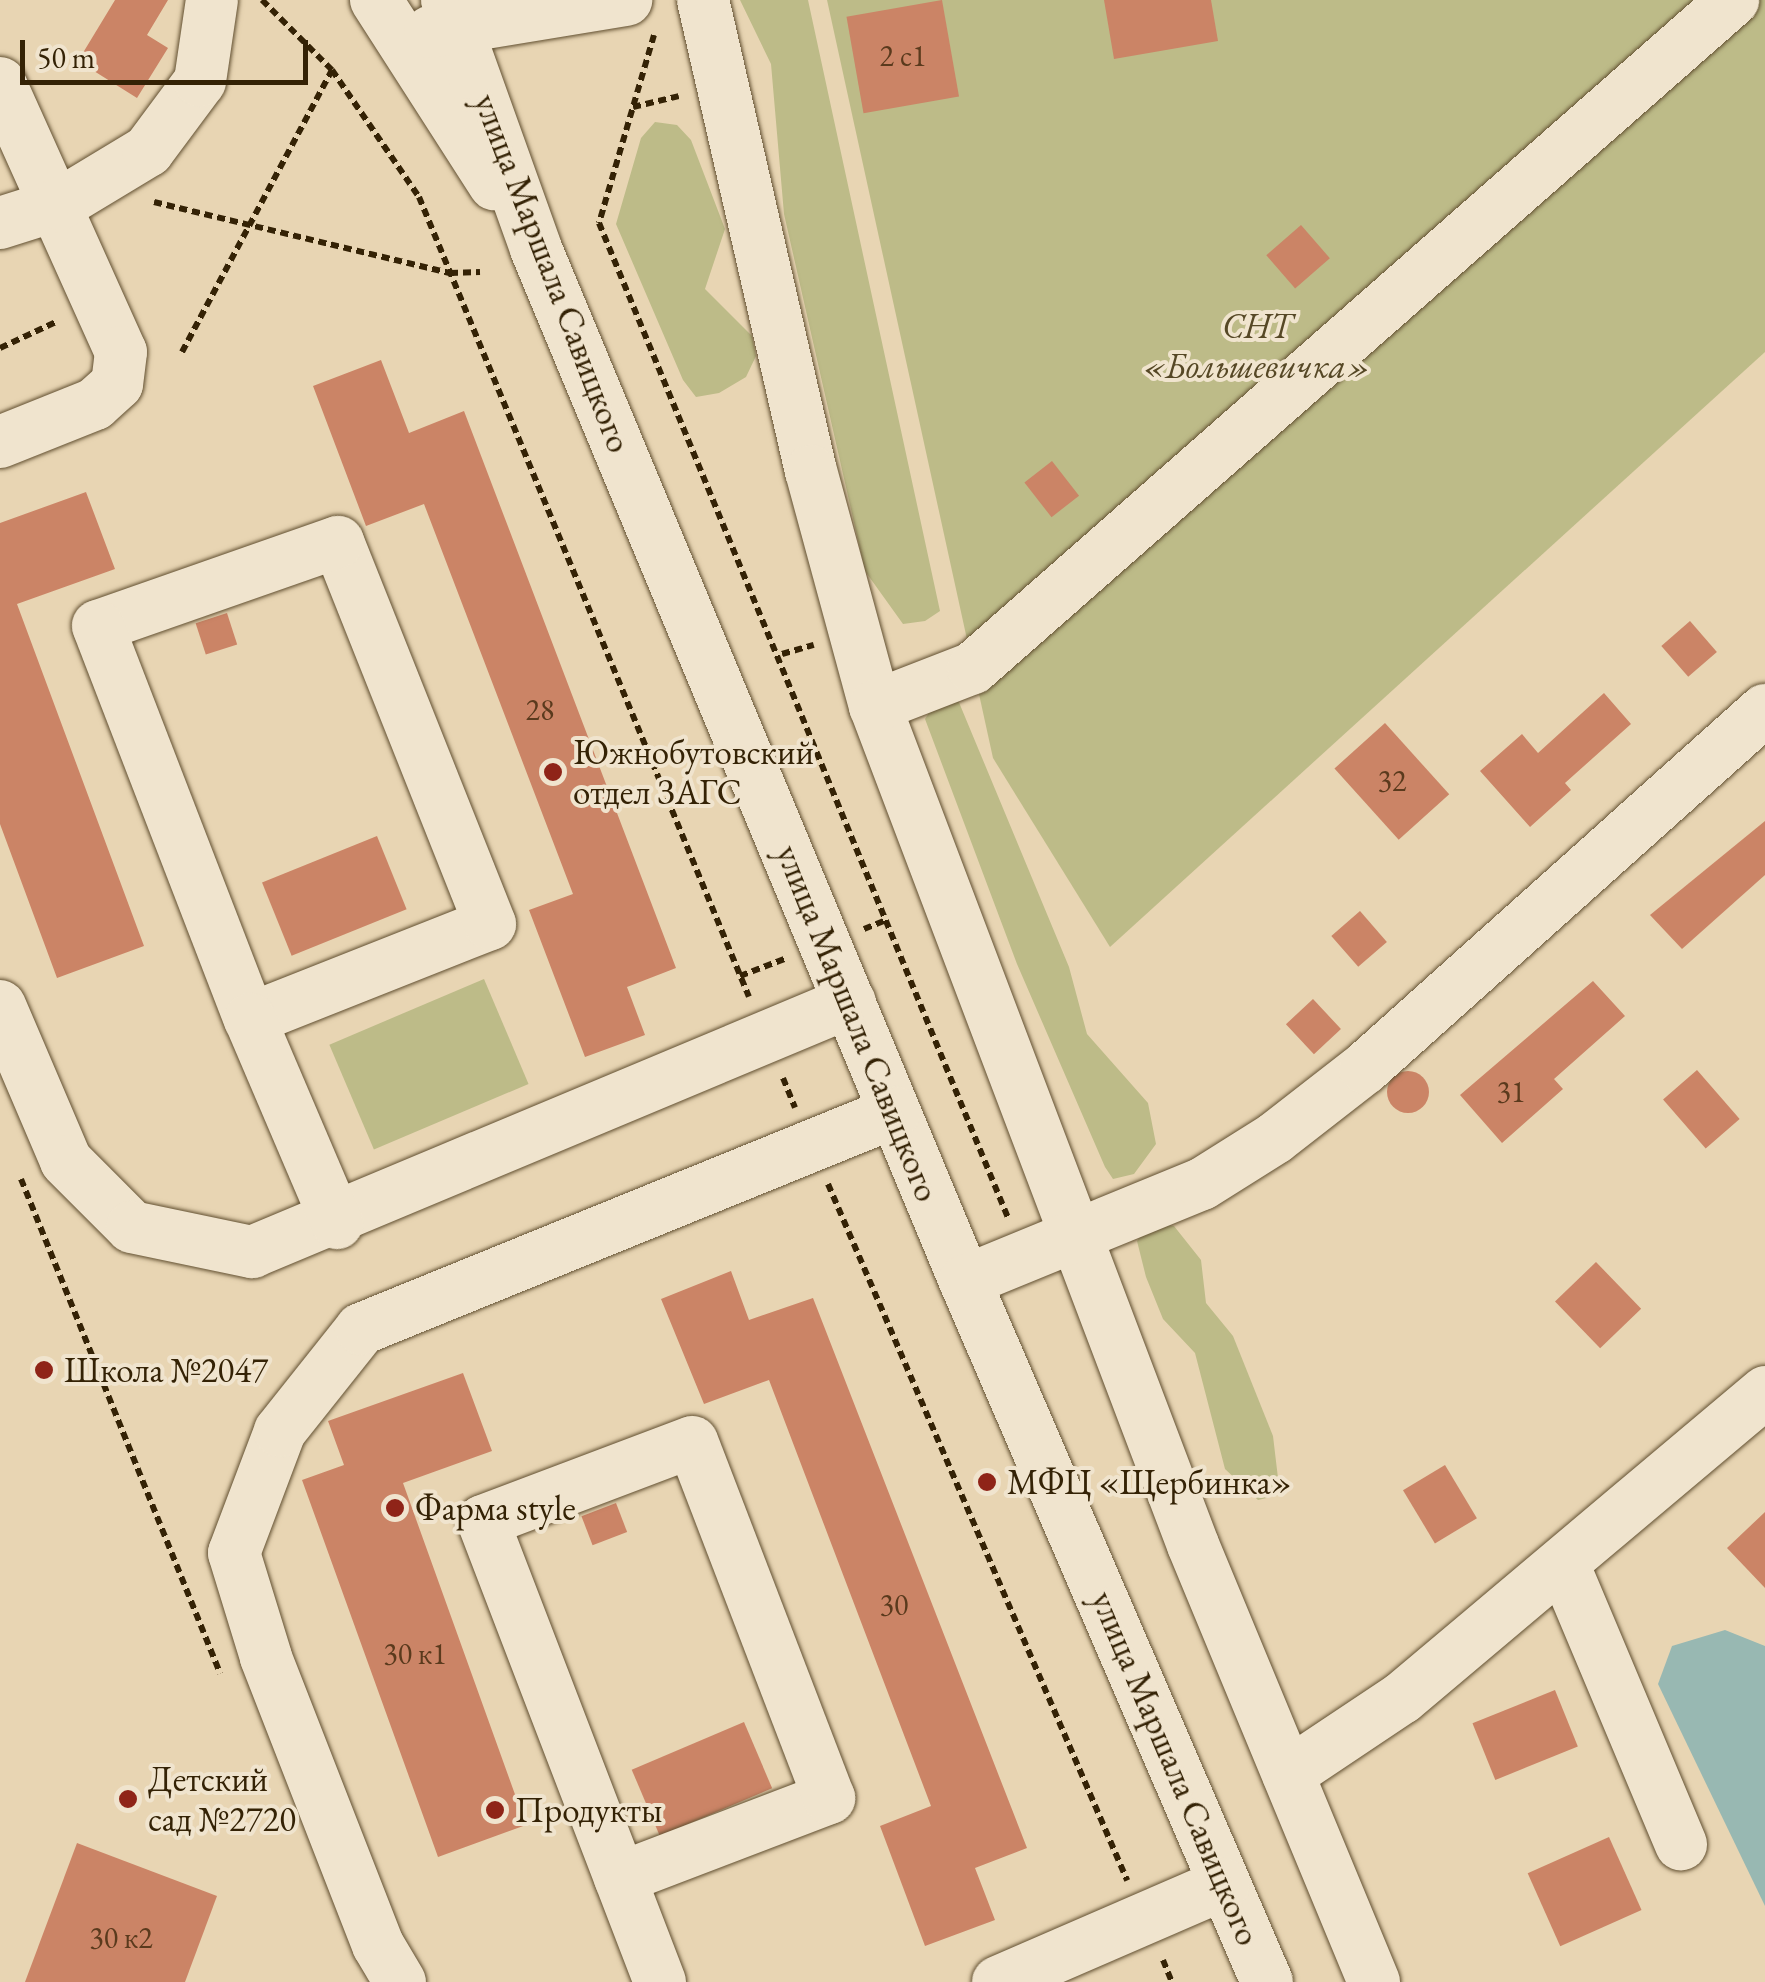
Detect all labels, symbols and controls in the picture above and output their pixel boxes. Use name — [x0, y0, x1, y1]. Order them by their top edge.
scale bar — [25, 20, 312, 82]
text: 50 m — [37, 38, 95, 77]
house number: 2 с1 — [879, 38, 927, 74]
street label: улица Маршала Савицкого — [465, 88, 641, 458]
park label: СНТ «Большевичка» — [1143, 305, 1371, 387]
house number: 28 — [526, 692, 554, 728]
place label: Южнобутовский отдел ЗАГС — [573, 731, 814, 813]
marker: Южнобутовский отдел ЗАГС — [542, 761, 564, 783]
house number: 32 — [1378, 763, 1406, 799]
street label: улица Маршала Савицкого — [767, 839, 949, 1207]
house number: 31 — [1497, 1074, 1525, 1110]
place label: Школа №2047 — [64, 1349, 268, 1391]
marker: Школа №2047 — [33, 1359, 55, 1381]
place label: МФЦ «Щербинка» — [1007, 1461, 1292, 1503]
marker: МФЦ «Щербинка» — [976, 1471, 998, 1493]
place label: Фарма style — [415, 1487, 576, 1529]
marker: Фарма style — [384, 1497, 406, 1519]
street label: улица Маршала Савицкого — [1082, 1584, 1270, 1952]
house number: 30 — [880, 1587, 908, 1623]
house number: 30 к1 — [383, 1636, 447, 1672]
place label: Детский сад №2720 — [148, 1758, 296, 1840]
marker: Детский сад №2720 — [117, 1788, 139, 1810]
place label: Продукты — [515, 1789, 662, 1831]
marker: Продукты — [484, 1799, 506, 1821]
house number: 30 к2 — [89, 1920, 153, 1956]

